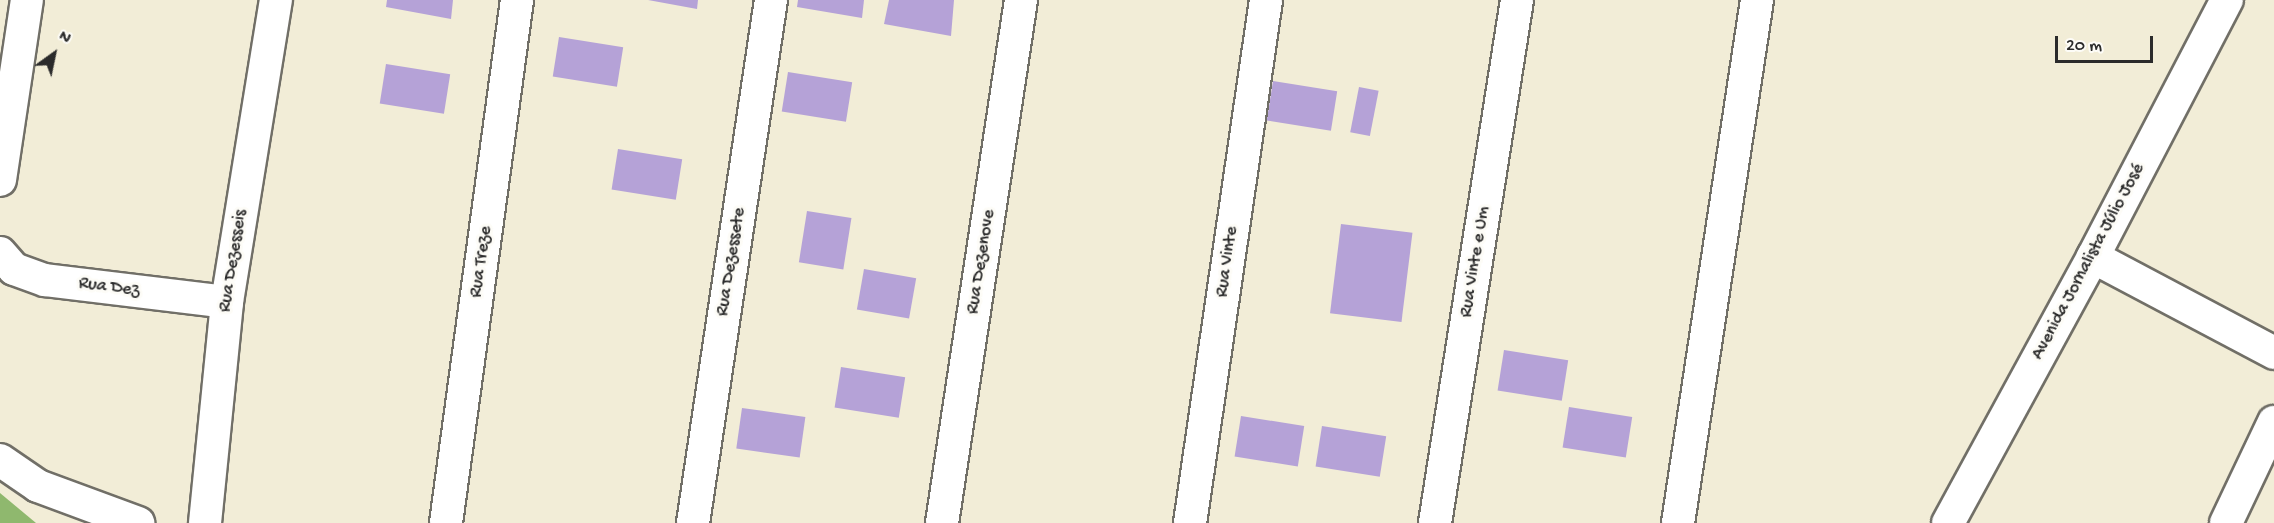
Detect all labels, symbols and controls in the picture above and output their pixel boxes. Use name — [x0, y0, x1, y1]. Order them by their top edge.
north arrow — [24, 24, 84, 84]
scale bar — [2058, 24, 2156, 62]
text: N — [55, 28, 74, 49]
text: 20 m — [2066, 36, 2102, 57]
street label: Avenida Jornalista Júlio José — [2028, 160, 2150, 364]
street label: Rua Vinte e Um — [1457, 205, 1495, 319]
street label: Rua Dezessete — [713, 206, 751, 318]
street label: Rua Dezesseis — [215, 208, 253, 314]
street label: Rua Dezenove — [963, 208, 1001, 316]
street label: Rua Treze — [466, 225, 498, 299]
street label: Rua Vinte — [1212, 225, 1244, 299]
street label: Rua Dez — [77, 274, 141, 302]

